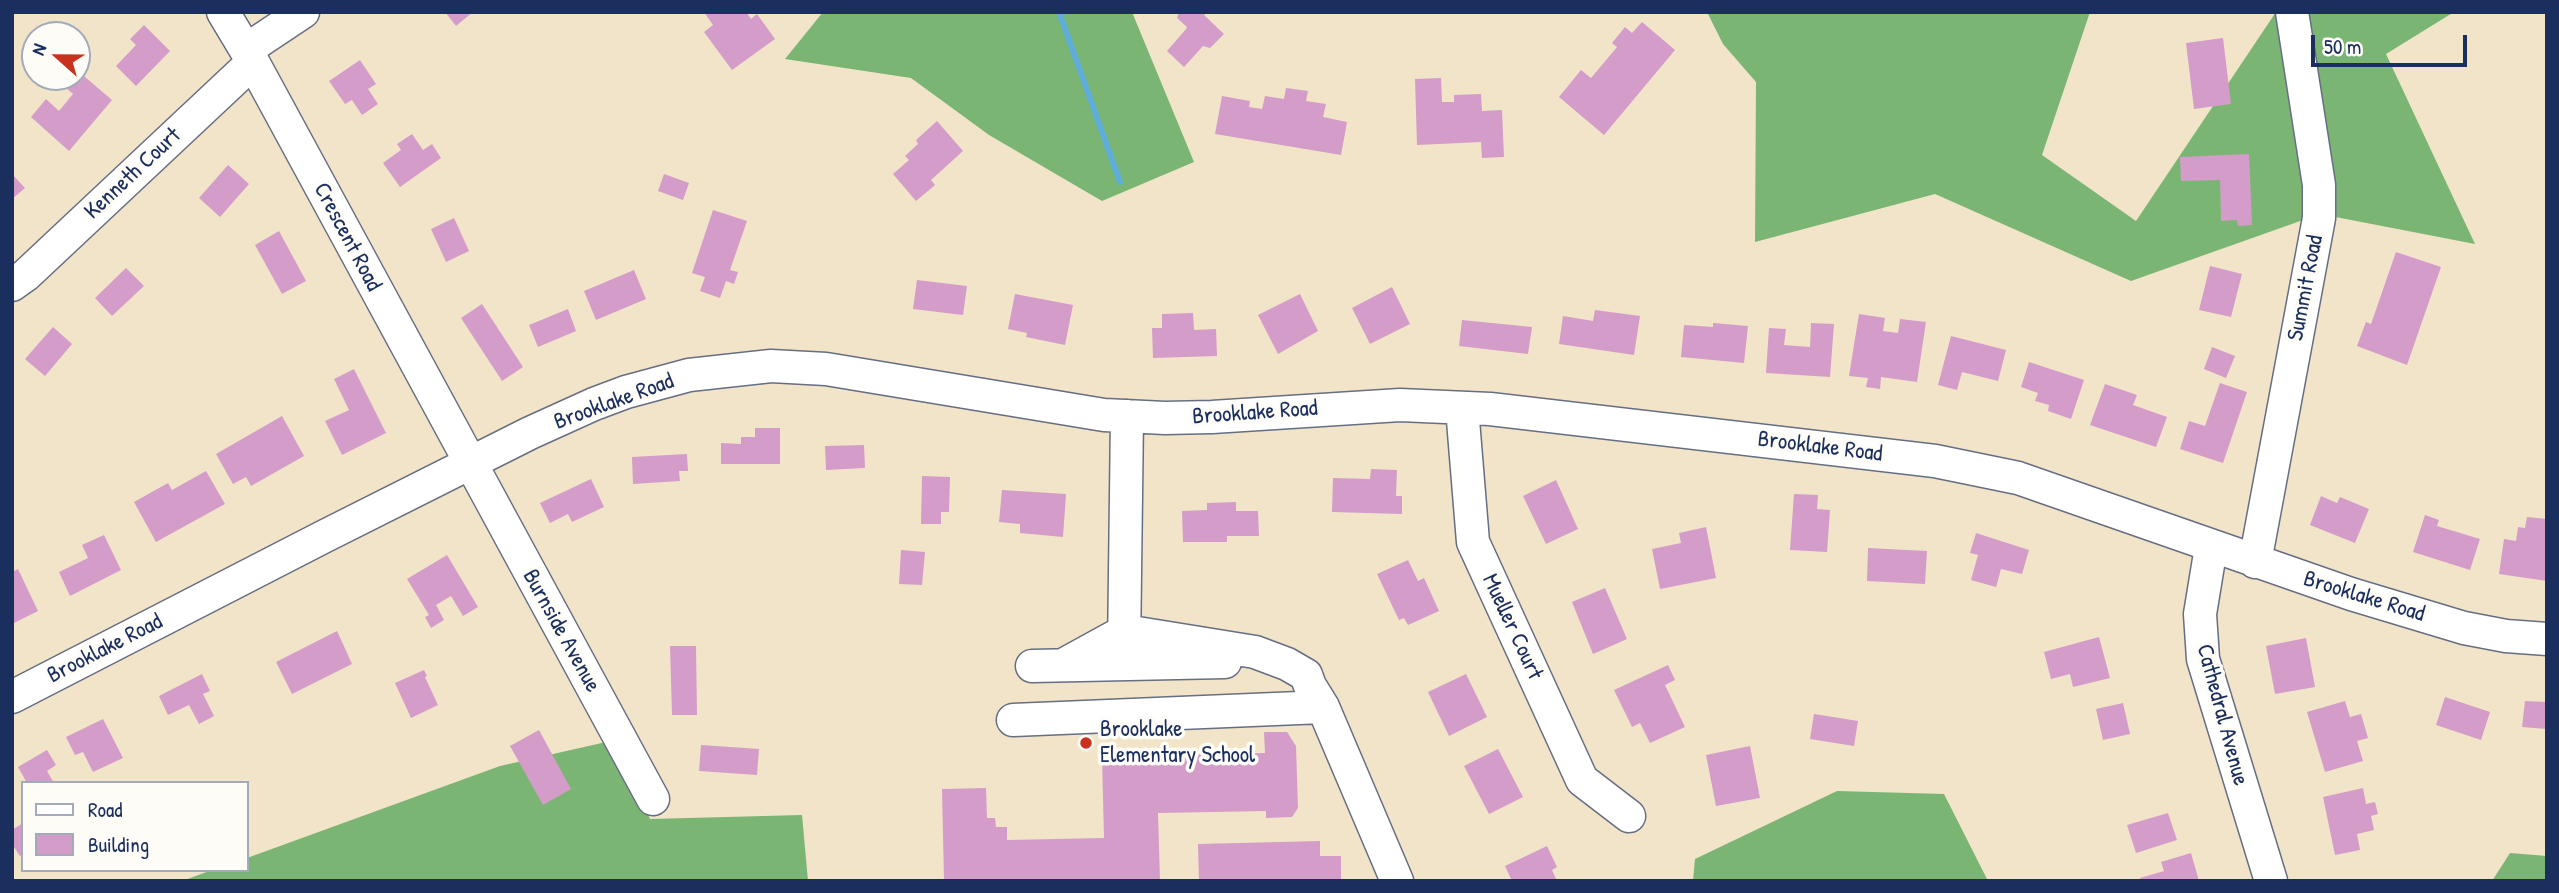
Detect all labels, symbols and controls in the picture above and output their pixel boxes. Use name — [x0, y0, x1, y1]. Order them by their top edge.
north arrow — [21, 21, 91, 91]
scale bar — [2314, 21, 2470, 65]
text: 50 m — [2324, 32, 2361, 61]
text: N — [24, 40, 52, 59]
street label: Kenneth Court — [79, 122, 187, 226]
street label: Crescent Road — [307, 178, 387, 296]
street label: Summit Road — [2282, 233, 2330, 343]
street label: Brooklake Road — [550, 368, 678, 436]
street label: Brooklake Road — [1191, 395, 1319, 431]
street label: Brooklake Road — [1756, 426, 1884, 468]
street label: Burnside Avenue — [516, 565, 606, 697]
street label: Brooklake Road — [2300, 565, 2428, 629]
street label: Mueller Court — [1476, 570, 1548, 684]
street label: Brooklake Road — [43, 608, 167, 690]
street label: Cathedral Avenue — [2190, 641, 2254, 789]
place label: Brooklake Elementary School — [1100, 716, 1255, 770]
marker: Brooklake Elementary School — [1078, 735, 1094, 751]
legend — [21, 781, 248, 872]
text: Road — [88, 795, 122, 824]
text: Building — [88, 830, 149, 859]

